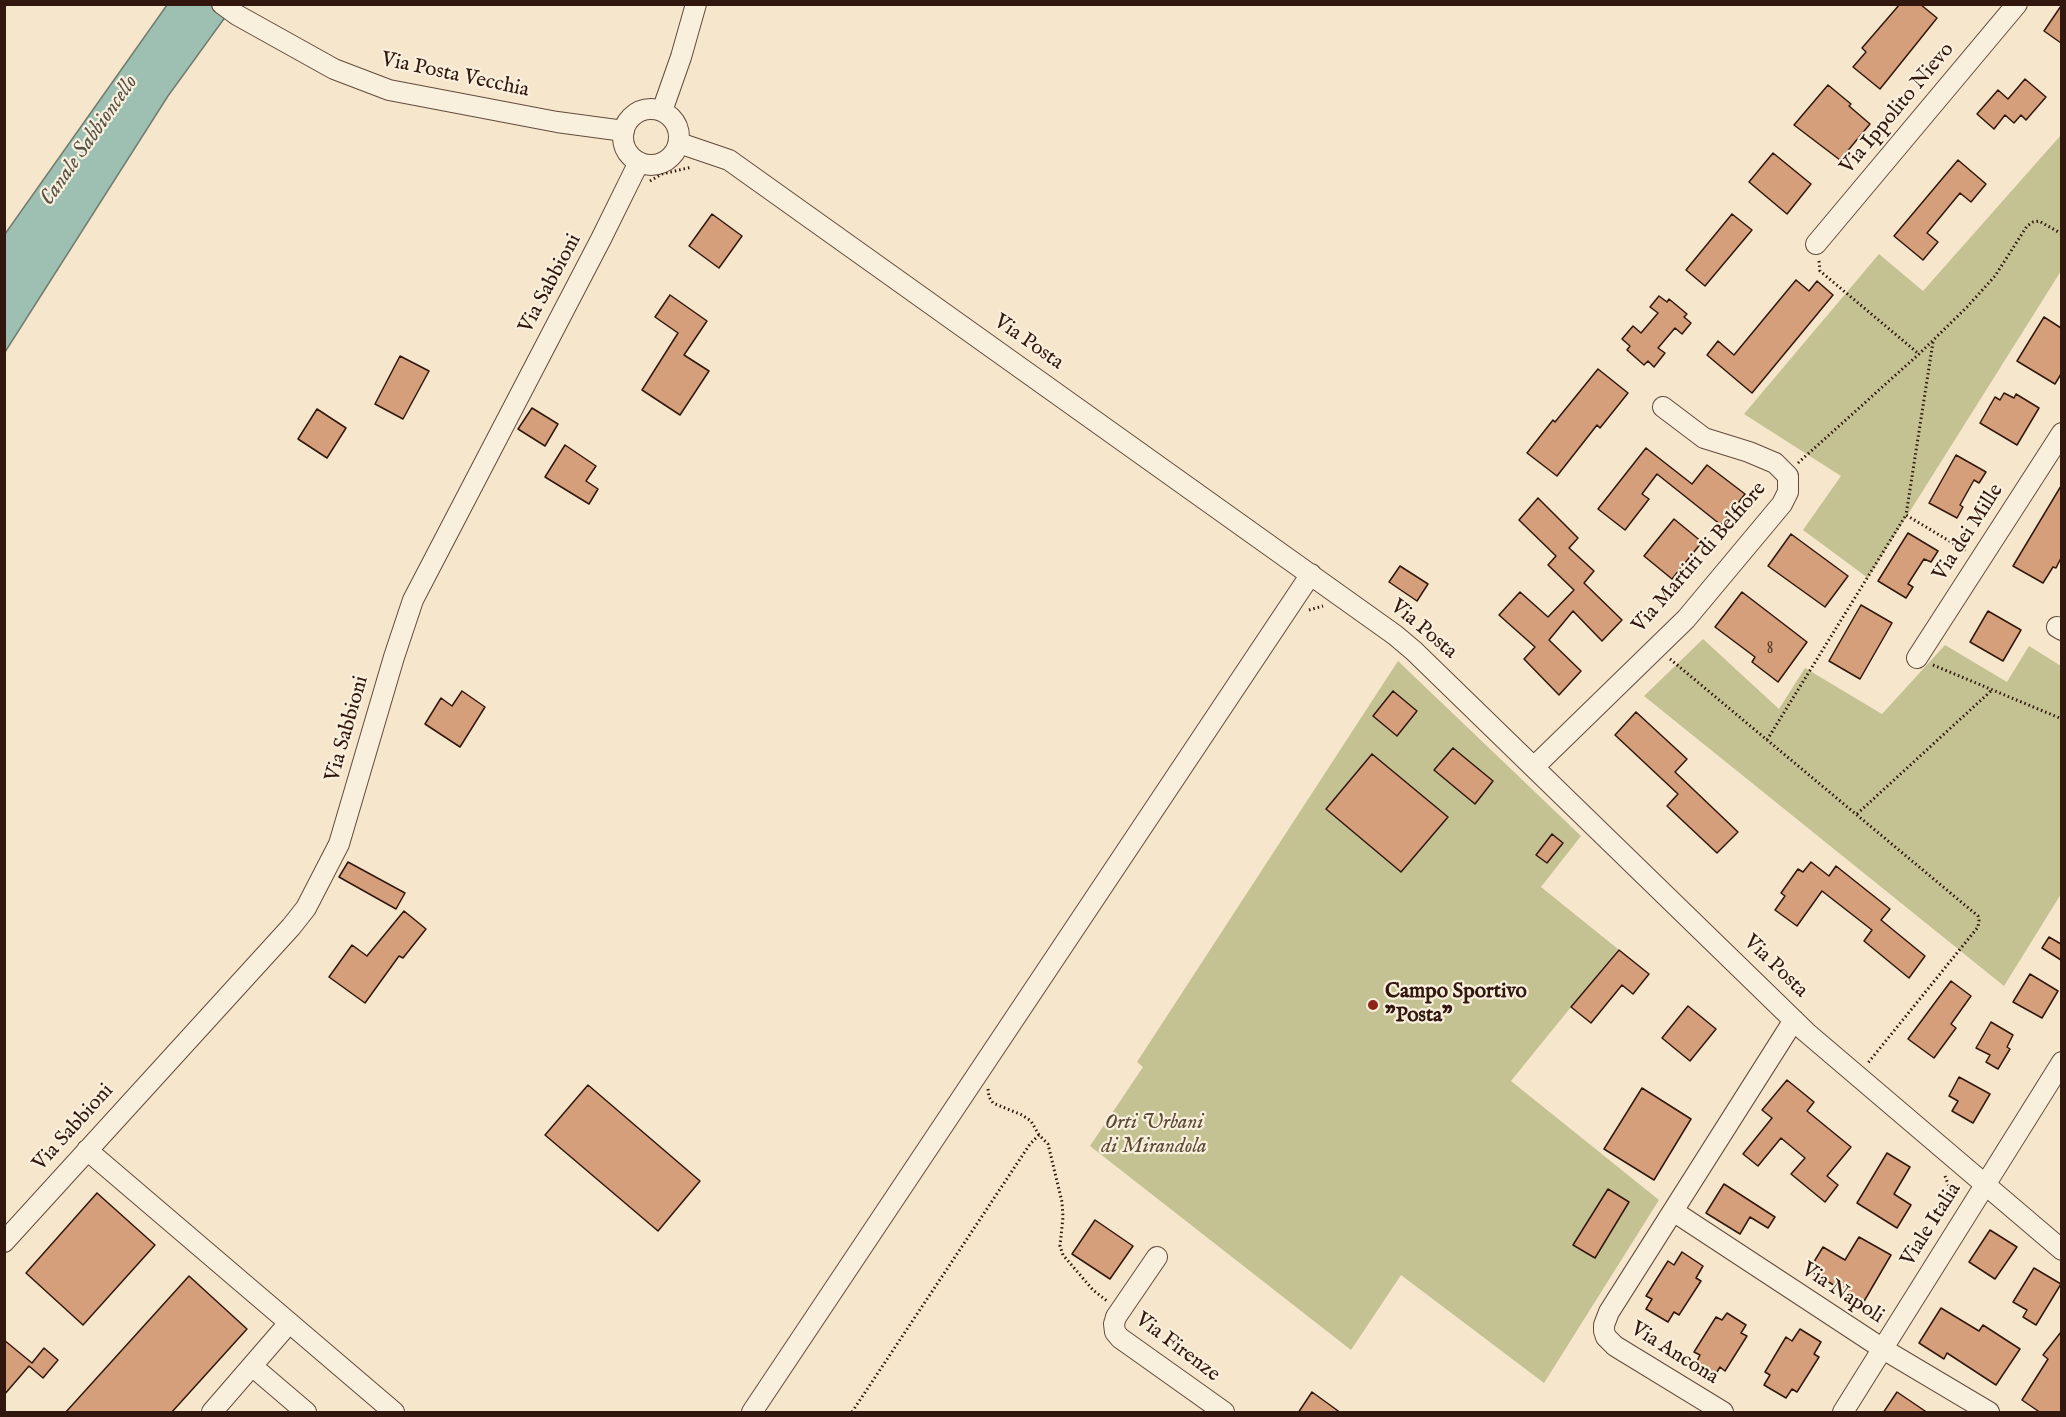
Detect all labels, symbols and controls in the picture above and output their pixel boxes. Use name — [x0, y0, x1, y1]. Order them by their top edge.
street label: Via Ippolito Nievo — [1836, 38, 1960, 180]
street label: Via Posta Vecchia — [379, 48, 531, 104]
water label: Canale Sabbioncello — [35, 71, 145, 211]
street label: Via Sabbioni — [514, 230, 588, 338]
street label: Via Posta — [988, 310, 1068, 376]
street label: Via Martiri di Belfiore — [1628, 477, 1772, 639]
street label: Via dei Mille — [1928, 480, 2010, 586]
street label: Via Posta — [1384, 595, 1462, 665]
house number: 8 — [1766, 638, 1774, 660]
street label: Via Sabbioni — [321, 673, 375, 785]
street label: Via Posta — [1738, 930, 1812, 1004]
place label: Campo Sportivo "Posta" — [1385, 980, 1527, 1030]
marker: Campo Sportivo "Posta" — [1366, 998, 1380, 1012]
street label: Via Sabbioni — [28, 1079, 120, 1177]
park label: Orti Urbani di Mirandola — [1101, 1111, 1207, 1161]
street label: Viale Italia — [1896, 1179, 1968, 1271]
street label: Via Napoli — [1796, 1258, 1888, 1330]
street label: Via Firenze — [1130, 1308, 1224, 1388]
street label: Via Ancona — [1625, 1317, 1723, 1391]

